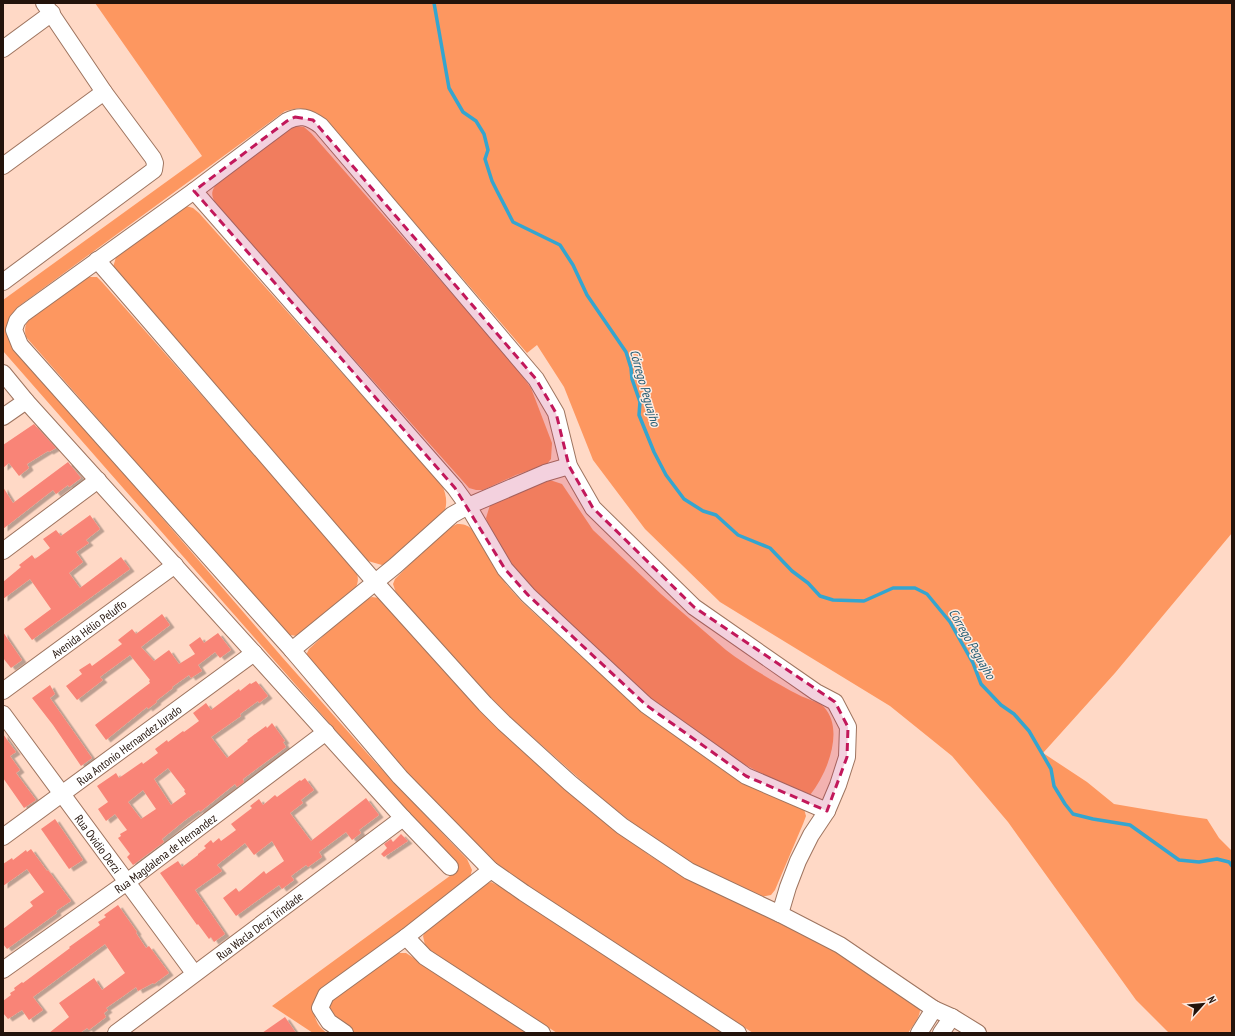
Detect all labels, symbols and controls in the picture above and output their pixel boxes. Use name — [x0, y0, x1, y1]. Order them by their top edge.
water label: Córrego Peguajho — [626, 348, 664, 430]
street label: Avenida Hélio Peluffo — [48, 596, 129, 661]
water label: Córrego Peguajho — [945, 606, 1000, 684]
street label: Rua Antonio Hernandez Jurado — [73, 701, 184, 788]
street label: Rua Magdalena de Hernandez — [111, 810, 219, 896]
street label: Rua Ovidio Derzi — [72, 811, 125, 876]
street label: Rua Wacla Derzi Trindade — [213, 888, 306, 963]
north arrow — [1183, 984, 1223, 1024]
text: N — [1204, 994, 1220, 1005]

